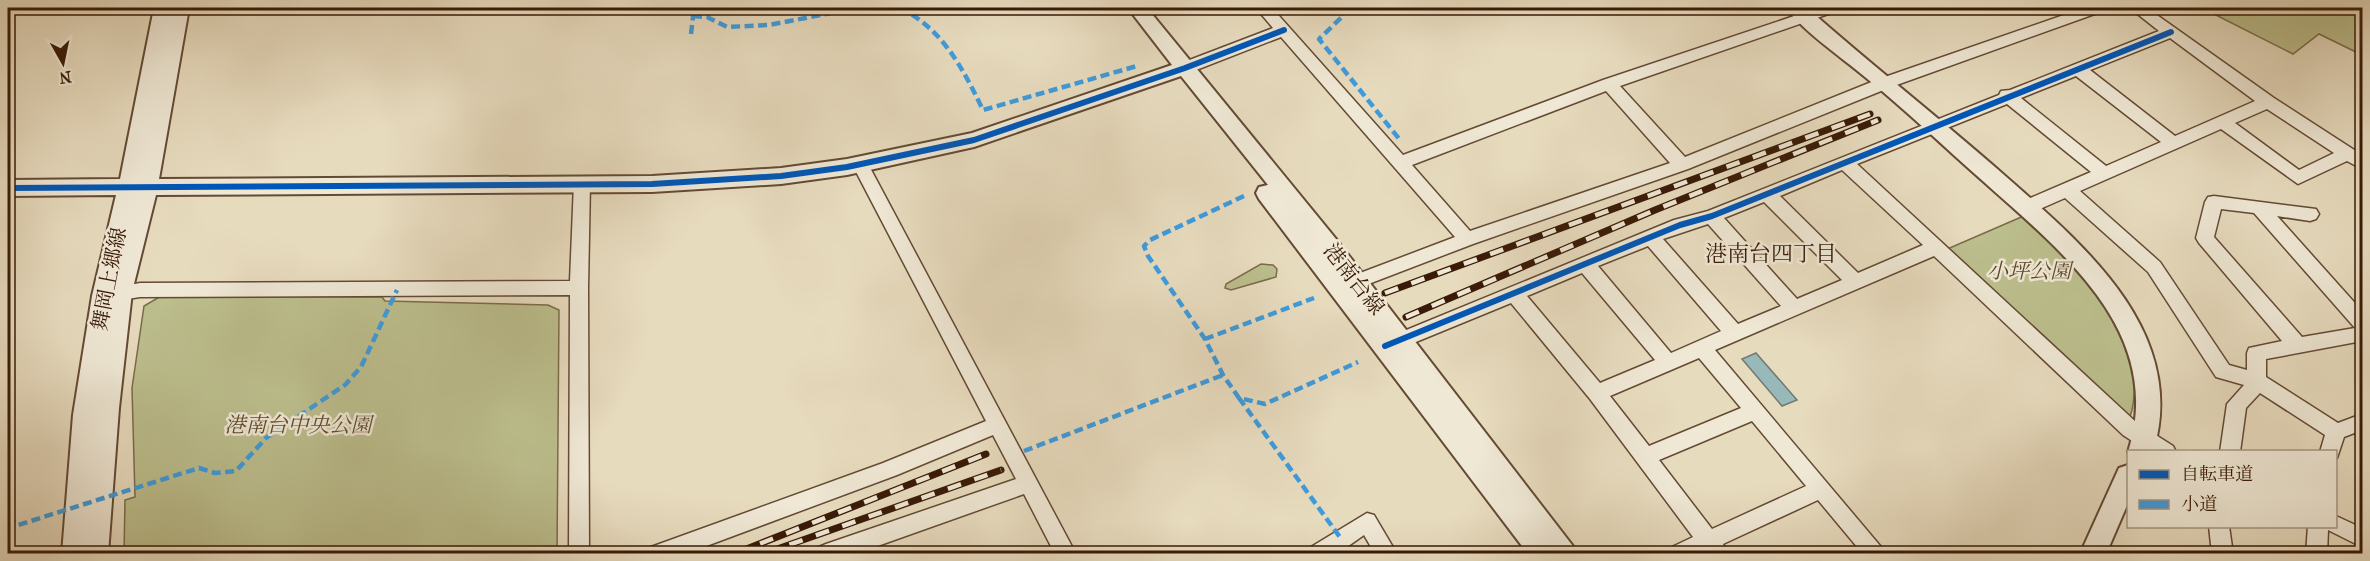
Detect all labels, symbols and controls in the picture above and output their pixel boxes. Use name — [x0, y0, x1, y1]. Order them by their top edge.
north arrow — [33, 33, 93, 93]
text: N — [57, 67, 73, 88]
street label: 舞岡上郷線 — [87, 225, 131, 333]
street label: 港南台線 — [1319, 239, 1389, 319]
district label: 港南台四丁目 — [1705, 241, 1837, 267]
park label: 小坪公園 — [1987, 259, 2074, 283]
park label: 港南台中央公園 — [225, 413, 374, 437]
legend — [2127, 450, 2337, 528]
text: 自転車道 — [2181, 464, 2253, 485]
text: 小道 — [2181, 494, 2217, 515]

